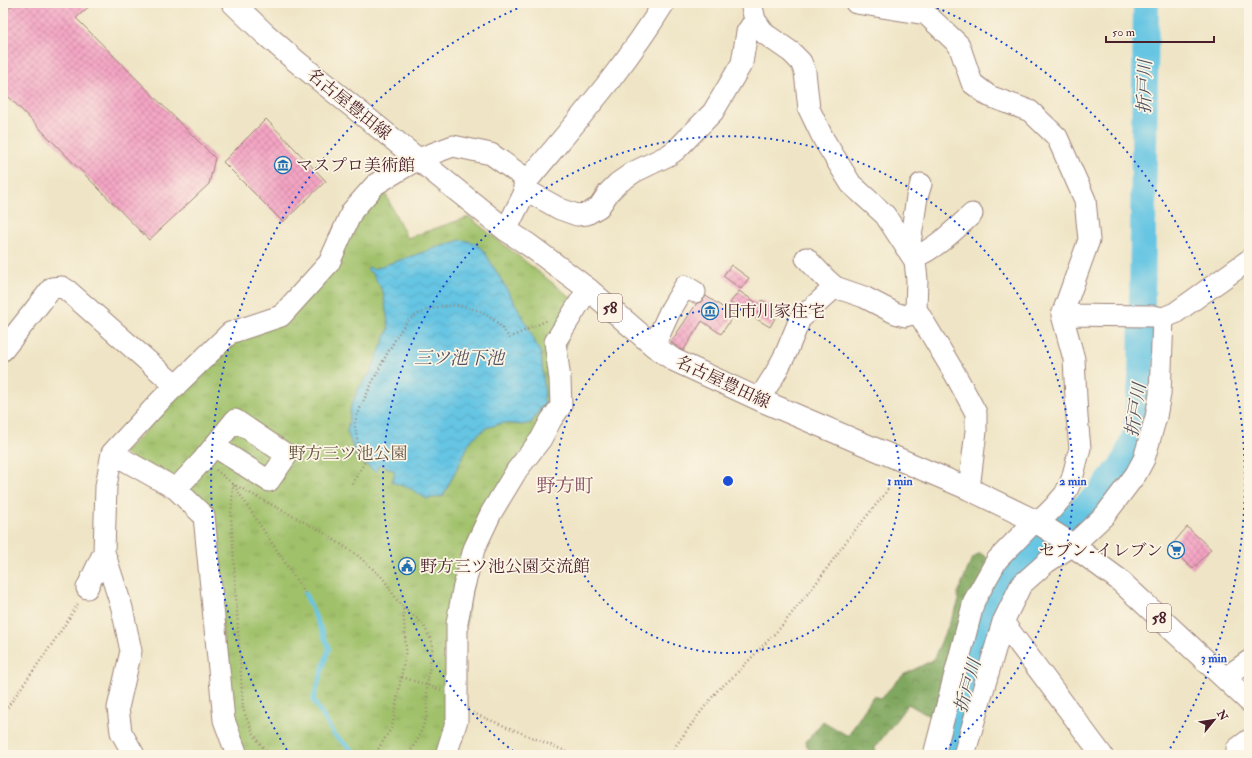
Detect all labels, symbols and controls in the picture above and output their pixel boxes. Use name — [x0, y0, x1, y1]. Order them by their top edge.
scale bar — [1106, 18, 1214, 44]
text: 50 m — [1112, 25, 1136, 40]
water label: 折戸川 — [1133, 58, 1157, 114]
street label: 名古屋豊田線 — [303, 64, 395, 144]
museum icon: マスプロ美術館 — [273, 155, 293, 175]
place label: マスプロ美術館 — [296, 155, 415, 176]
road number: 58 — [598, 294, 622, 322]
museum icon: 旧市川家住宅 — [700, 301, 720, 321]
place label: 旧市川家住宅 — [723, 301, 825, 322]
water label: 三ツ池下池 — [414, 347, 506, 370]
street label: 名古屋豊田線 — [672, 351, 774, 413]
water label: 折戸川 — [1120, 380, 1152, 438]
park label: 野方三ツ池公園 — [289, 443, 408, 464]
district label: 野方町 — [536, 474, 594, 498]
centre of rings — [721, 474, 735, 488]
text: 1 min — [887, 474, 914, 489]
text: 2 min — [1059, 474, 1087, 489]
place label: セブン-イレブン — [1038, 540, 1163, 561]
supermarket icon: セブン-イレブン — [1166, 540, 1186, 560]
public building icon: 野方三ツ池公園交流館 — [397, 556, 417, 576]
place label: 野方三ツ池公園交流館 — [420, 556, 590, 577]
road number: 58 — [1147, 604, 1171, 632]
text: 3 min — [1201, 651, 1228, 666]
water label: 折戸川 — [950, 655, 987, 715]
north arrow — [1194, 700, 1234, 740]
text: N — [1214, 707, 1231, 724]

